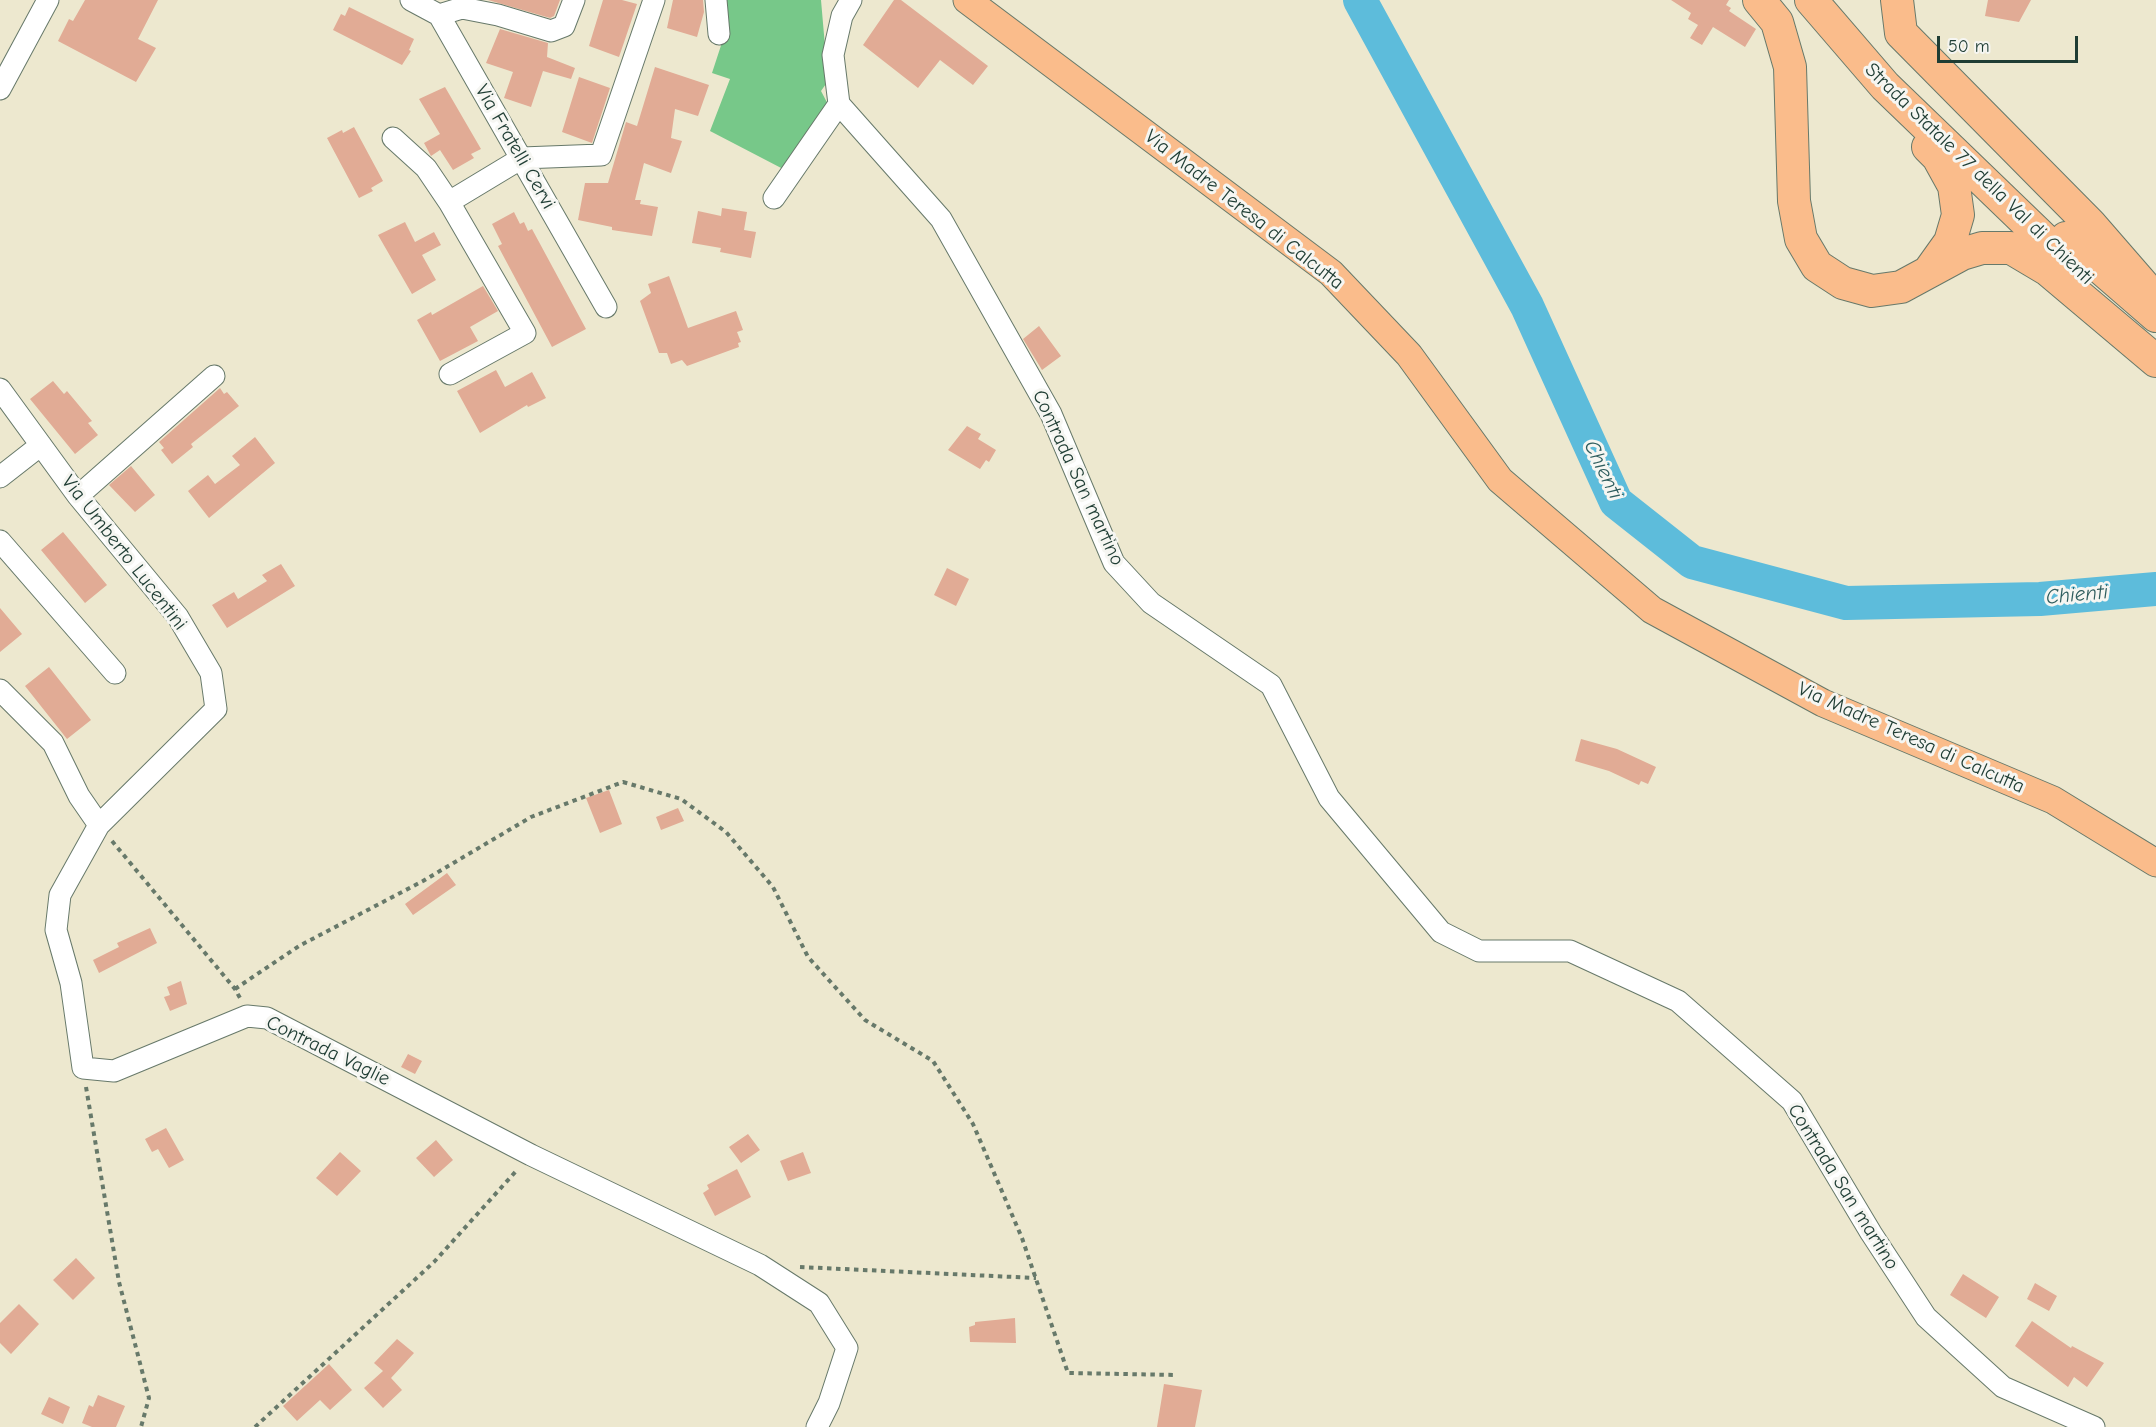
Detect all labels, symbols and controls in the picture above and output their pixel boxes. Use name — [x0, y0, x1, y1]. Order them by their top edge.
scale bar — [1940, 24, 2081, 62]
text: 50 m — [1948, 36, 1990, 57]
street label: Strada Statale 77 della Val di Chienti — [1860, 58, 2098, 290]
street label: Via Fratelli Cervi — [470, 80, 560, 214]
street label: Via Madre Teresa di Calcutta — [1140, 125, 1348, 295]
street label: Contrada San martino — [1027, 386, 1129, 570]
water label: Chienti — [1578, 436, 1628, 504]
street label: Via Umberto Lucentini — [56, 471, 192, 635]
water label: Chienti — [2045, 580, 2109, 610]
street label: Via Madre Teresa di Calcutta — [1794, 677, 2028, 799]
street label: Contrada Vaglie — [262, 1011, 394, 1091]
street label: Contrada San martino — [1782, 1100, 1904, 1274]

